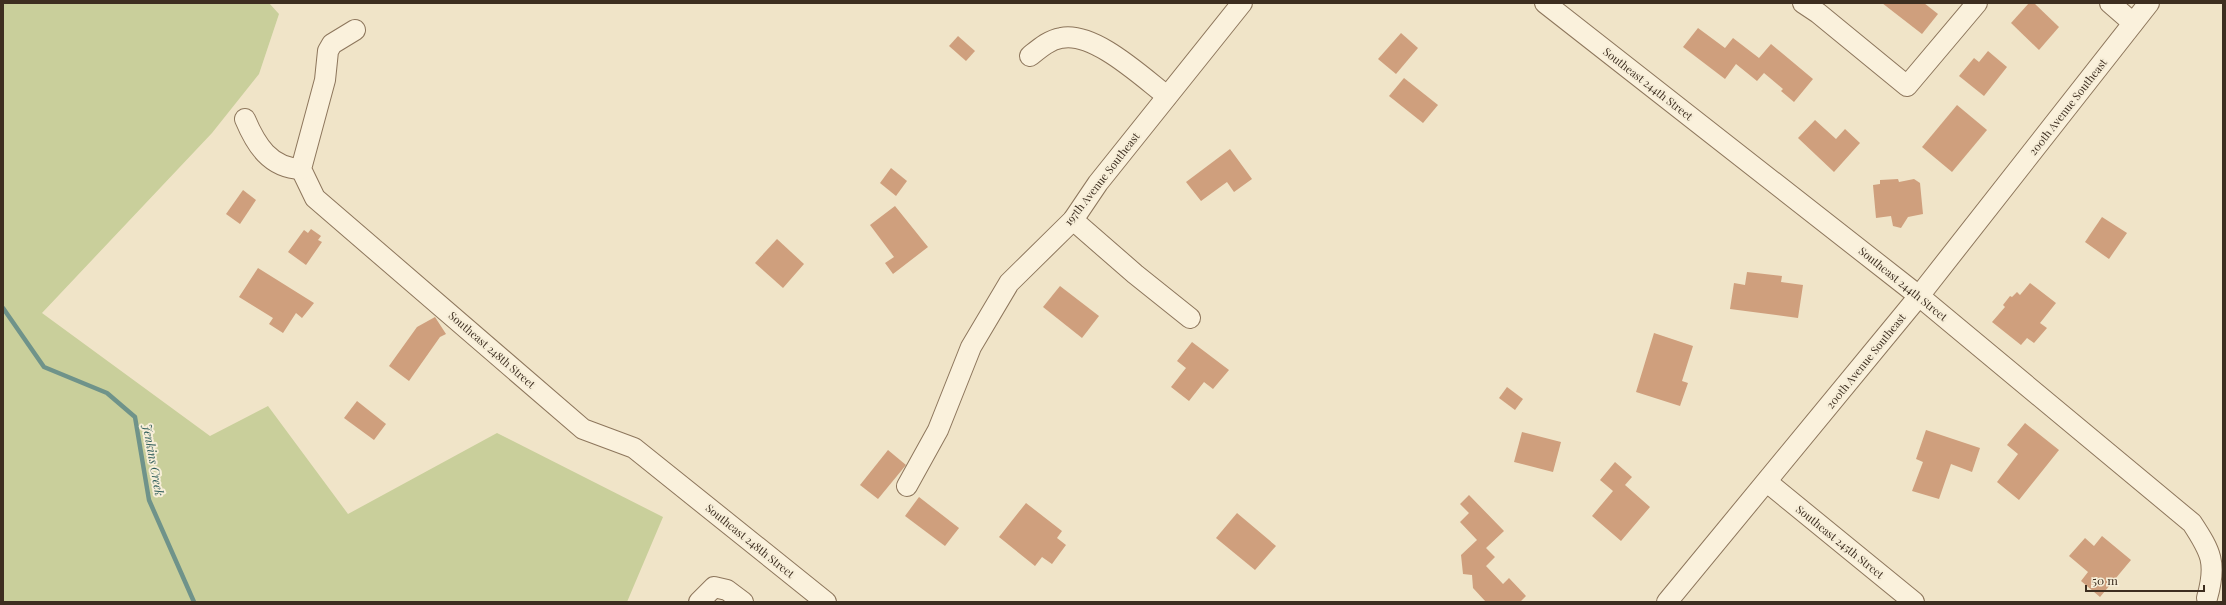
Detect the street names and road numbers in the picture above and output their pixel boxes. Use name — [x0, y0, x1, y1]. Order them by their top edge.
street label: Southeast 244th Street — [1600, 44, 1696, 123]
street label: 200th Avenue Southeast — [2025, 55, 2110, 158]
street label: 197th Avenue Southeast — [1060, 129, 1143, 228]
street label: Southeast 244th Street — [1856, 243, 1951, 324]
street label: Southeast 248th Street — [446, 308, 539, 391]
street label: 200th Avenue Southeast — [1822, 310, 1909, 412]
street label: Southeast 248th Street — [703, 500, 798, 581]
street label: Southeast 245th Street — [1793, 501, 1887, 582]

